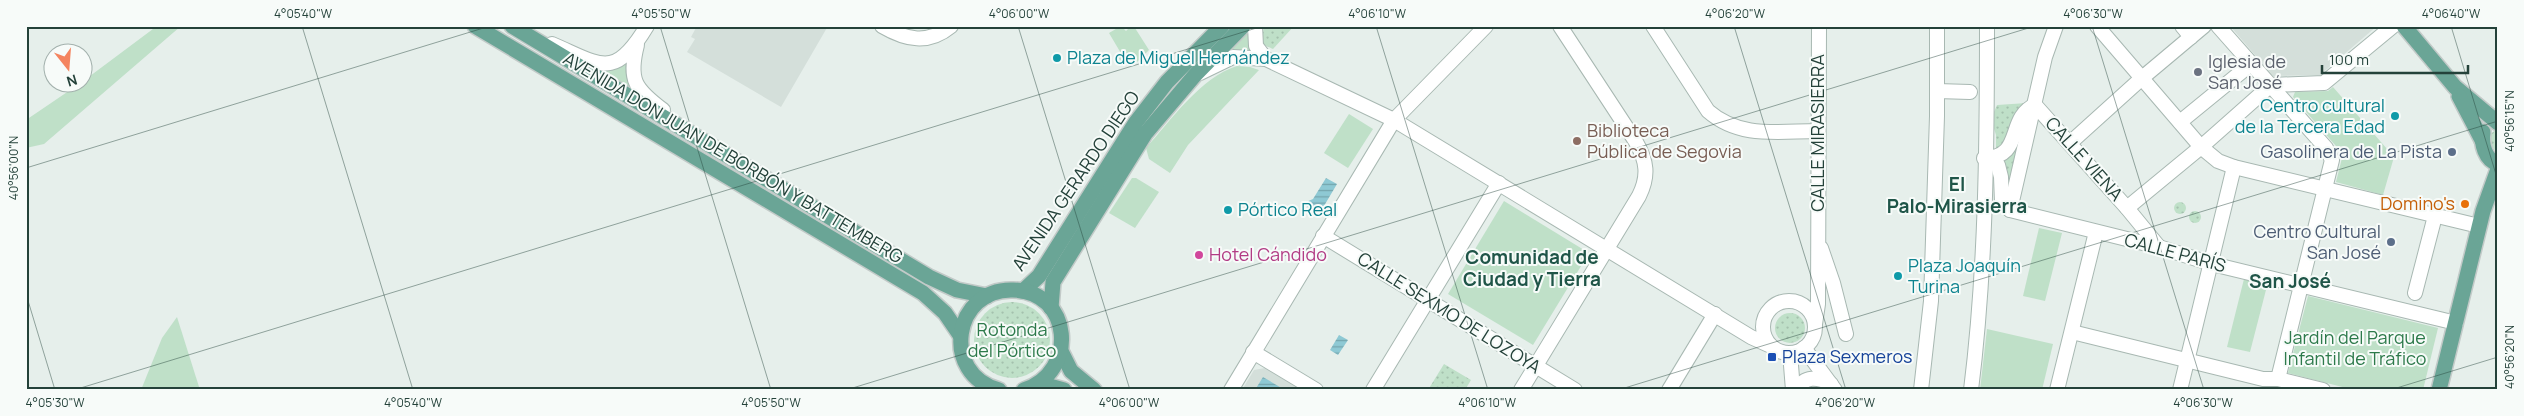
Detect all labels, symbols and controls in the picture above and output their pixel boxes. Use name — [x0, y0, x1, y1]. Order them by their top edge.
text: 4°05'40"W — [274, 5, 333, 22]
text: 4°05'50"W — [631, 5, 692, 22]
text: 4°06'00"W — [989, 5, 1050, 22]
text: 4°06'10"W — [1348, 5, 1407, 22]
text: 4°06'20"W — [1705, 5, 1766, 22]
text: 4°06'30"W — [2063, 5, 2124, 22]
text: 4°06'40"W — [2422, 5, 2481, 22]
north arrow — [42, 42, 92, 92]
scale bar — [2322, 42, 2468, 74]
place label: Plaza de Miguel Hernández — [1067, 45, 1290, 69]
street label: AVENIDA DON JUAN DE BORBÓN Y BATTEMBERG — [559, 46, 908, 269]
place label: Iglesia de San José — [2208, 49, 2286, 94]
text: 100 m — [2329, 49, 2369, 70]
marker: Plaza de Miguel Hernández — [1051, 52, 1063, 64]
street label: CALLE MIRASIERRA — [1805, 54, 1829, 212]
marker: Iglesia de San José — [2192, 66, 2204, 78]
text: N — [64, 70, 80, 91]
street label: AVENIDA GERARDO DIEGO — [1006, 86, 1144, 275]
text: 40°56'15"N — [2501, 90, 2518, 152]
place label: Centro cultural de la Tercera Edad — [2235, 93, 2385, 138]
marker: Centro cultural de la Tercera Edad — [2389, 110, 2401, 122]
street label: CALLE VIENA — [2041, 111, 2129, 206]
place label: Biblioteca Pública de Segovia — [1587, 118, 1742, 163]
marker: Biblioteca Pública de Segovia — [1571, 135, 1583, 147]
text: 40°56'00"N — [5, 136, 22, 200]
place label: Gasolinera de La Pista — [2261, 139, 2442, 163]
marker: Gasolinera de La Pista — [2446, 146, 2458, 158]
district label: El Palo-Mirasierra — [1887, 171, 2027, 219]
place label: Domino's — [2380, 191, 2455, 215]
place label: Pórtico Real — [1238, 197, 1337, 221]
marker: Domino's — [2459, 198, 2471, 210]
marker: Pórtico Real — [1222, 204, 1234, 216]
place label: Centro Cultural San José — [2253, 219, 2381, 264]
street label: CALLE PARÍS — [2122, 227, 2229, 277]
marker: Centro Cultural San José — [2385, 236, 2397, 248]
place label: Hotel Cándido — [1209, 242, 1327, 266]
district label: Comunidad de Ciudad y Tierra — [1463, 244, 1601, 292]
street label: CALLE SEXMO DE LOZOYA — [1353, 246, 1546, 379]
marker: Hotel Cándido — [1193, 249, 1205, 261]
place label: Plaza Joaquín Turina — [1908, 253, 2021, 298]
district label: San José — [2249, 268, 2331, 294]
marker: Plaza Joaquín Turina — [1892, 270, 1904, 282]
park label: Rotonda del Pórtico — [968, 317, 1056, 362]
park label: Jardín del Parque Infantil de Tráfico — [2284, 325, 2426, 370]
text: 40°56'20"N — [2501, 325, 2518, 389]
place label: Plaza Sexmeros — [1782, 344, 1912, 368]
marker: Plaza Sexmeros — [1766, 351, 1778, 363]
text: 4°05'30"W — [25, 394, 85, 411]
text: 4°05'40"W — [384, 394, 443, 411]
text: 4°05'50"W — [741, 394, 802, 411]
text: 4°06'00"W — [1099, 394, 1160, 411]
text: 4°06'10"W — [1458, 394, 1517, 411]
text: 4°06'20"W — [1815, 394, 1876, 411]
text: 4°06'30"W — [2173, 394, 2234, 411]

